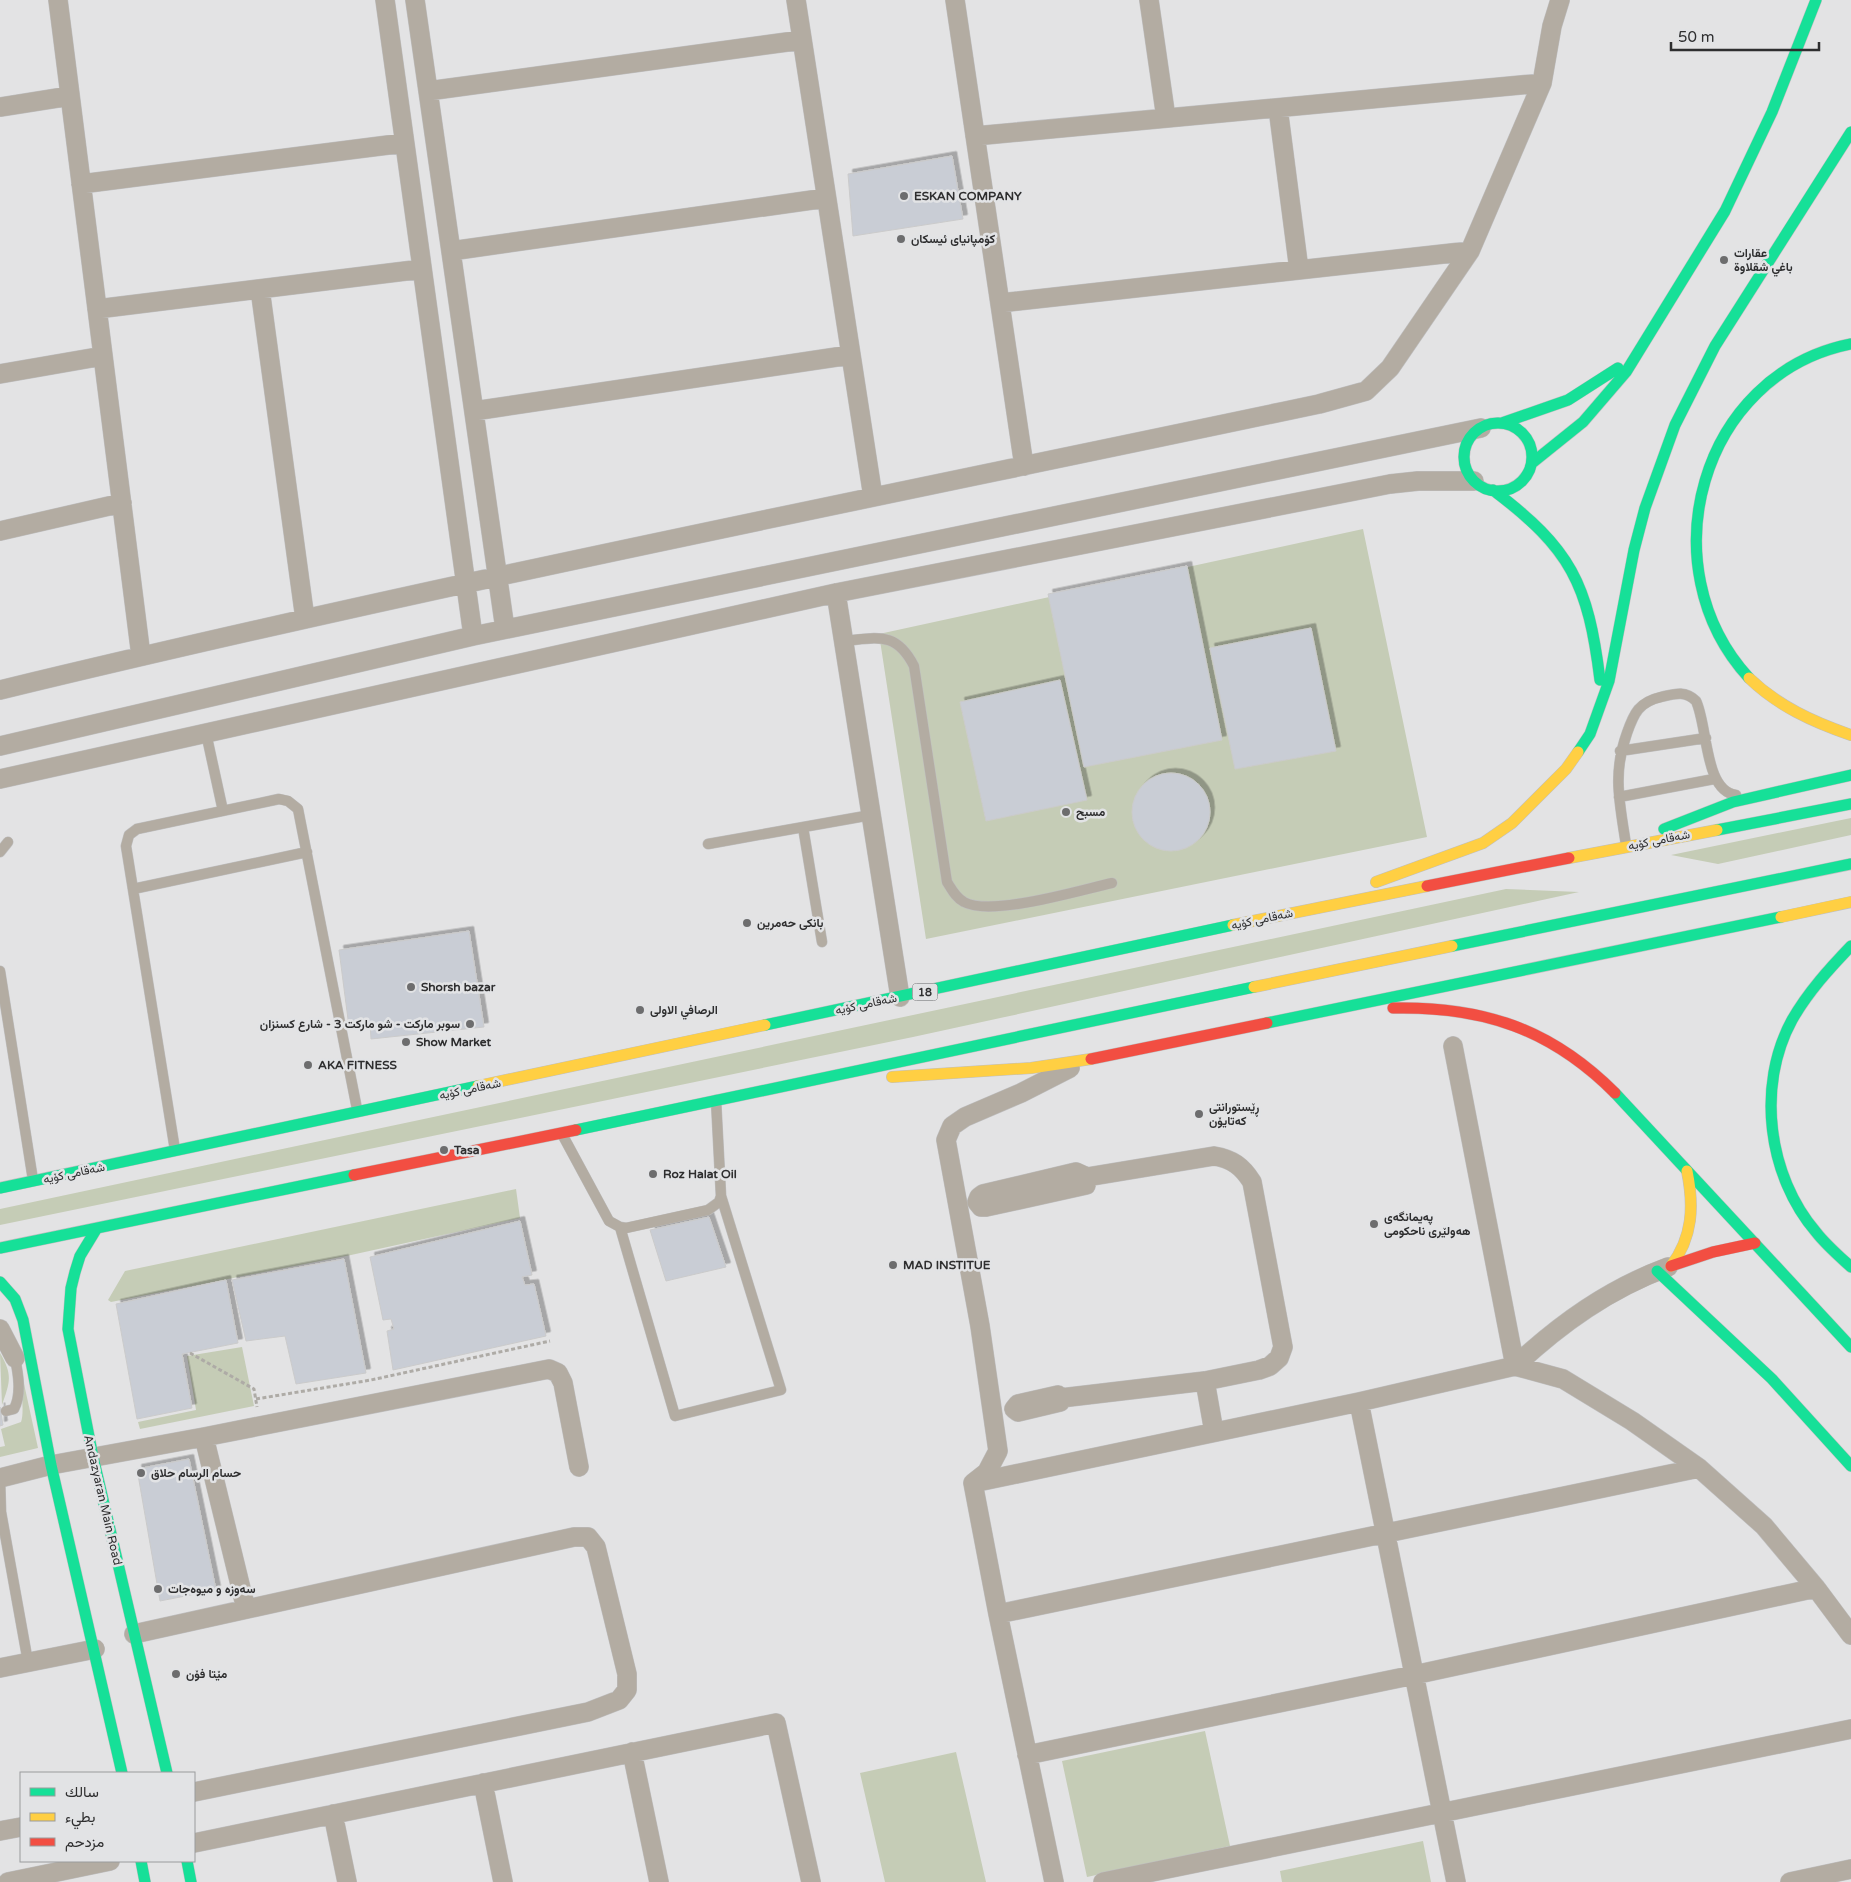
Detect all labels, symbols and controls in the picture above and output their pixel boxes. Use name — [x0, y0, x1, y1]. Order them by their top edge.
scale bar — [1671, 20, 1818, 52]
text: 50 m — [1678, 28, 1715, 46]
place label: ESKAN COMPANY — [914, 189, 1022, 203]
marker: ESKAN COMPANY — [898, 190, 910, 202]
place label: کۆمپانیای ئیسکان — [911, 232, 996, 247]
marker: کۆمپانیای ئیسکان — [895, 233, 907, 245]
place label: عقارات باغي شقلاوة — [1734, 246, 1793, 277]
marker: عقارات باغي شقلاوة — [1718, 254, 1730, 266]
place label: مسبح — [1076, 805, 1106, 820]
marker: مسبح — [1060, 806, 1072, 818]
street label: شەقامی کۆیە — [1627, 827, 1691, 854]
street label: شەقامی کۆیە — [1230, 906, 1294, 933]
place label: بانكی حه‌مرین — [757, 916, 824, 931]
marker: بانكی حه‌مرین — [741, 917, 753, 929]
place label: Shorsh bazar — [421, 980, 496, 994]
marker: Shorsh bazar — [405, 981, 417, 993]
road number: 18 — [912, 984, 938, 1000]
street label: شەقامی کۆیە — [834, 991, 898, 1018]
place label: الرصافي الاولى — [650, 1003, 718, 1020]
marker: الرصافي الاولى — [634, 1004, 646, 1016]
place label: سوبر ماركت - شو ماركت 3 - شارع كسنزان — [260, 1017, 460, 1032]
marker: سوبر ماركت - شو ماركت 3 - شارع كسنزان — [464, 1018, 476, 1030]
place label: Show Market — [416, 1035, 492, 1049]
marker: Show Market — [400, 1036, 412, 1048]
place label: AKA FITNESS — [318, 1058, 398, 1072]
marker: AKA FITNESS — [302, 1059, 314, 1071]
street label: شەقامی کۆیە — [438, 1076, 502, 1103]
place label: ڕێستورانتی کەتایۆن — [1209, 1100, 1259, 1129]
marker: ڕێستورانتی کەتایۆن — [1193, 1108, 1205, 1120]
place label: Tasa — [453, 1143, 480, 1157]
marker: Tasa — [438, 1144, 450, 1156]
street label: شەقامی کۆیە — [42, 1160, 106, 1187]
place label: Roz Halat Oil — [663, 1167, 737, 1181]
marker: Roz Halat Oil — [647, 1168, 659, 1180]
place label: پەیمانگەی هەولێری ناحکومی — [1384, 1210, 1471, 1239]
marker: پەیمانگەی هەولێری ناحکومی — [1368, 1218, 1380, 1230]
place label: MAD INSTITUE — [903, 1258, 991, 1272]
marker: MAD INSTITUE — [887, 1259, 899, 1271]
street label: Andazyaran Main Road — [81, 1433, 125, 1567]
place label: حسام الرسام حلاق — [151, 1466, 241, 1481]
marker: حسام الرسام حلاق — [135, 1467, 147, 1479]
place label: سەوزە و میوەجات — [168, 1582, 256, 1597]
marker: سەوزە و میوەجات — [152, 1583, 164, 1595]
place label: مێتا فۆن — [186, 1667, 228, 1682]
marker: مێتا فۆن — [170, 1668, 182, 1680]
legend — [20, 1772, 195, 1862]
text: سالك — [65, 1783, 99, 1801]
text: بطيء — [65, 1808, 95, 1830]
text: مزدحم — [65, 1833, 104, 1852]

